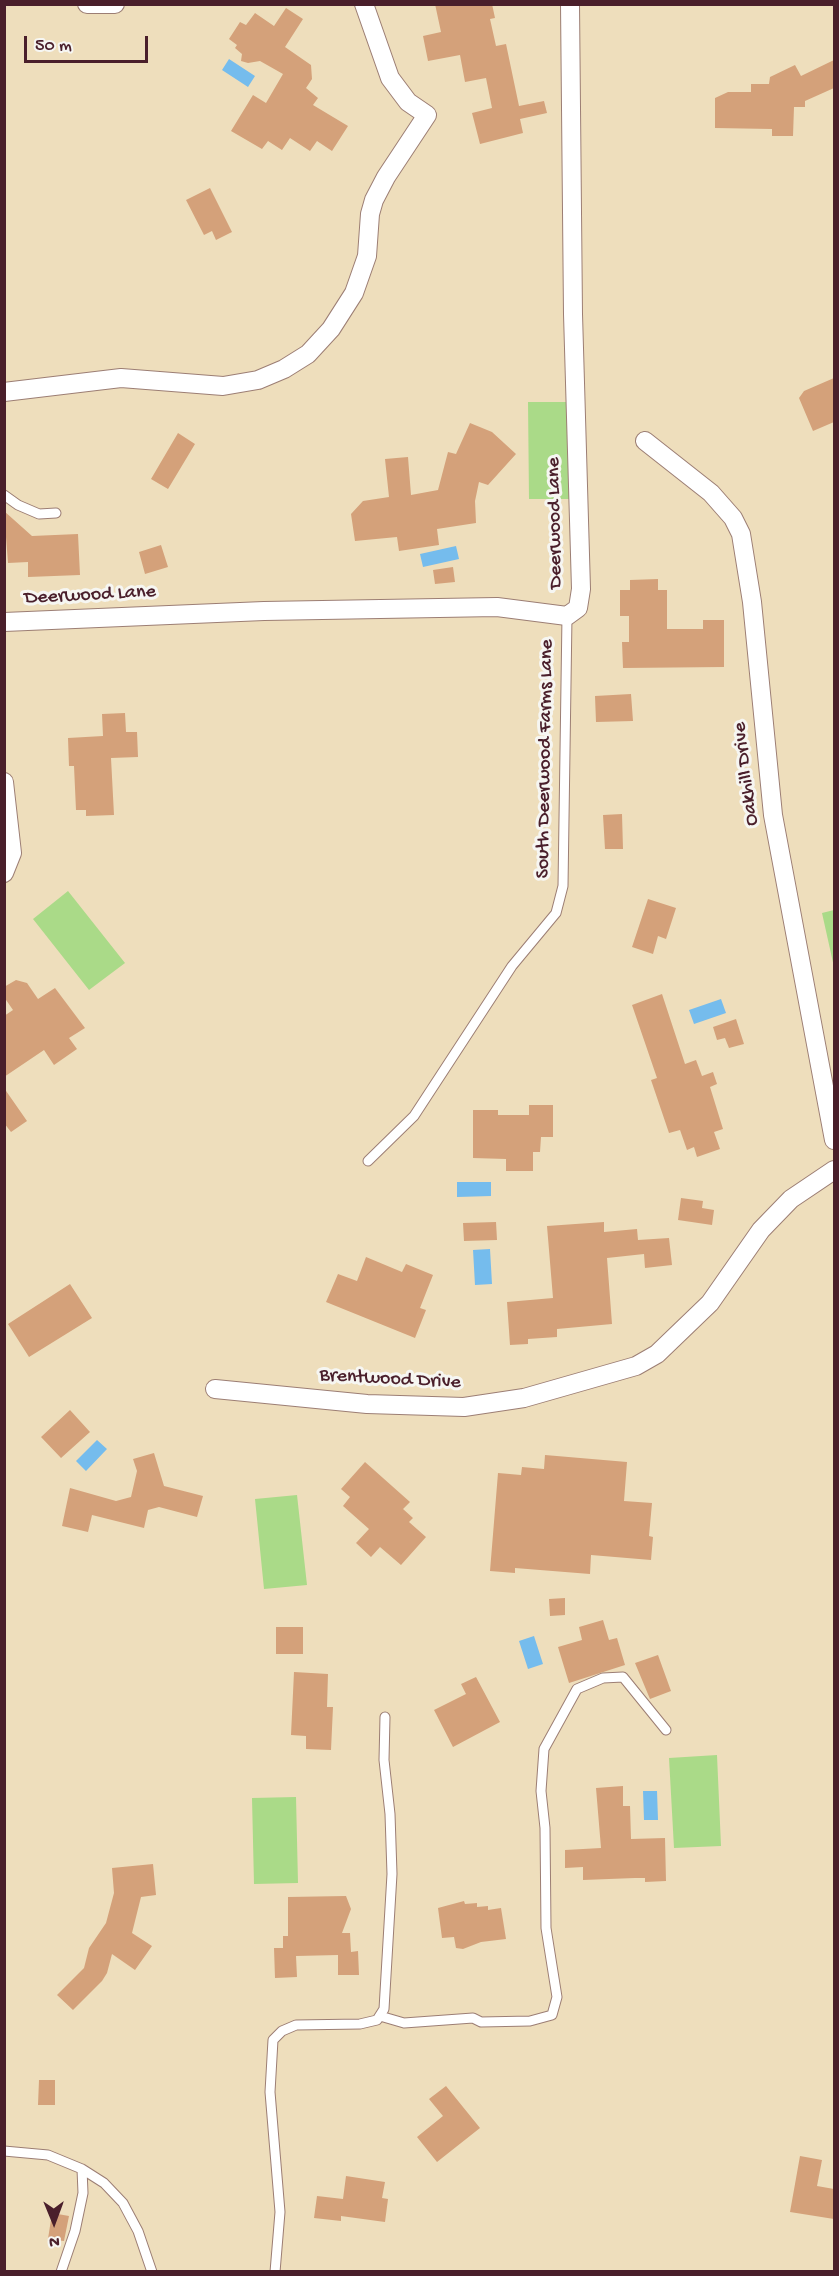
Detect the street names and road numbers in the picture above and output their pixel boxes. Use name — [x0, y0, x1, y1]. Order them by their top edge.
street label: Deerwood Lane — [543, 457, 569, 589]
street label: Deerwood Lane — [24, 581, 156, 611]
street label: South Deerwood Farms Lane — [532, 639, 560, 879]
street label: Oakhill Drive — [729, 721, 765, 827]
street label: Brentwood Drive — [319, 1364, 461, 1396]

